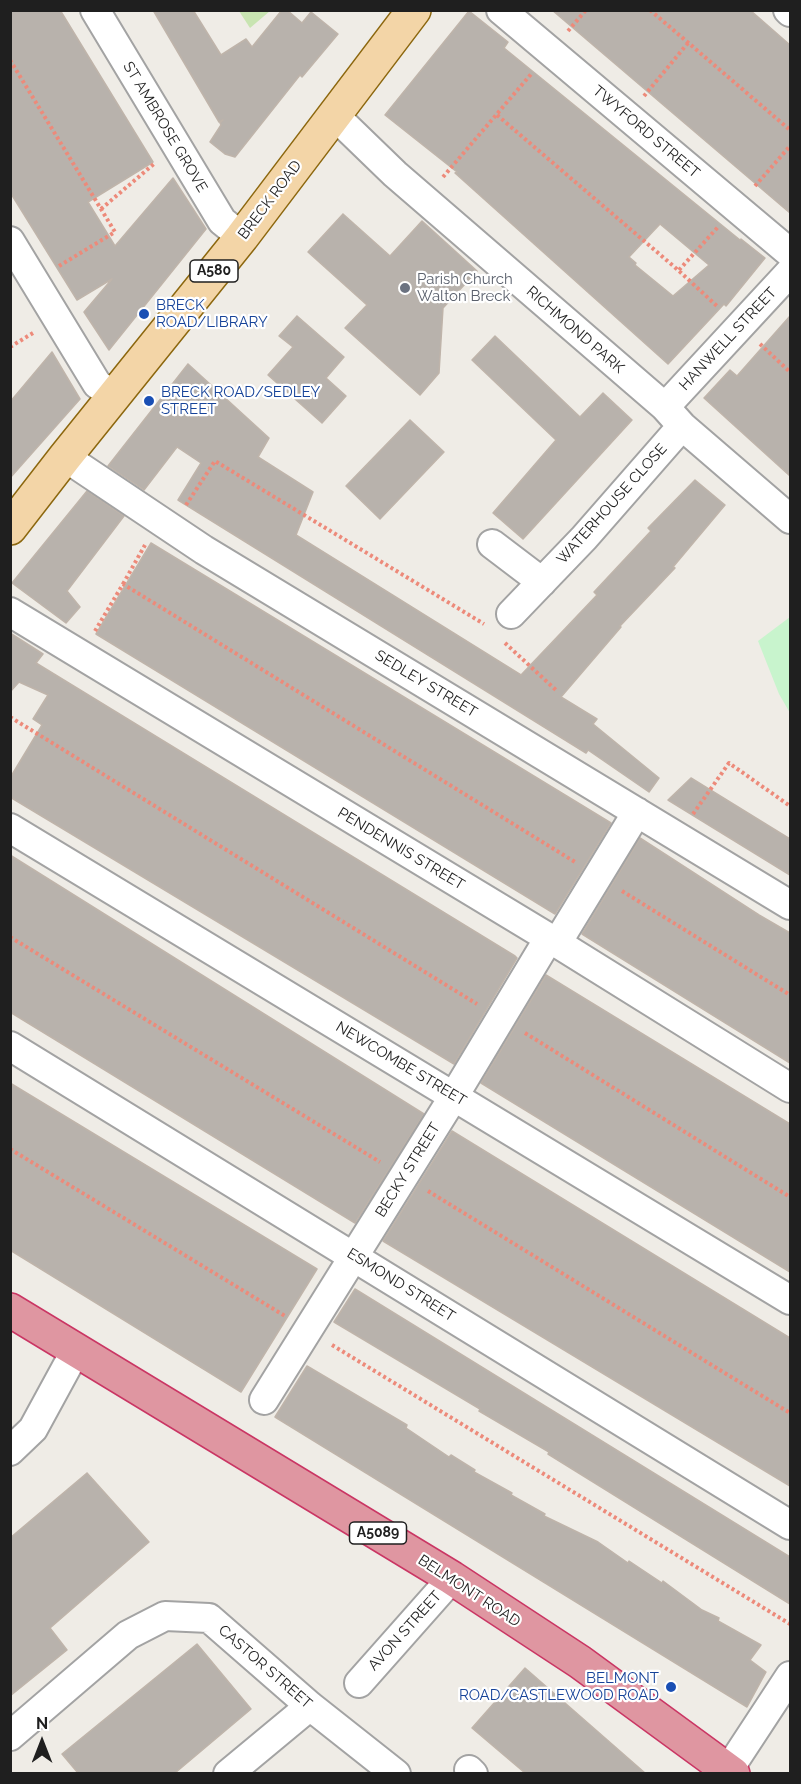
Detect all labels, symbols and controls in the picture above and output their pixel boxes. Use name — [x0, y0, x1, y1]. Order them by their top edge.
street label: ST AMBROSE GROVE — [119, 58, 211, 196]
street label: TWYFORD STREET — [589, 82, 703, 182]
street label: BRECK ROAD — [235, 157, 305, 243]
road number: A580 — [190, 260, 238, 282]
place label: Parish Church Walton Breck — [417, 270, 513, 305]
marker: Parish Church Walton Breck — [398, 281, 412, 295]
street label: RICHMOND PARK — [522, 283, 628, 377]
street label: HANWELL STREET — [676, 284, 780, 394]
place label: BRECK ROAD/LIBRARY — [156, 296, 268, 331]
marker: BRECK ROAD/LIBRARY — [137, 307, 151, 321]
place label: BRECK ROAD/SEDLEY STREET — [161, 383, 320, 418]
marker: BRECK ROAD/SEDLEY STREET — [142, 394, 156, 408]
street label: WATERHOUSE CLOSE — [553, 440, 671, 568]
street label: SEDLEY STREET — [372, 646, 480, 722]
street label: PENDENNIS STREET — [334, 804, 468, 894]
street label: NEWCOMBE STREET — [333, 1018, 469, 1110]
street label: BECKY STREET — [372, 1119, 444, 1221]
street label: ESMOND STREET — [344, 1244, 458, 1326]
road number: A5089 — [350, 1522, 406, 1544]
street label: BELMONT ROAD — [414, 1551, 524, 1631]
street label: AVON STREET — [364, 1587, 446, 1675]
street label: CASTOR STREET — [214, 1621, 316, 1713]
place label: BELMONT ROAD/CASTLEWOOD ROAD — [459, 1669, 659, 1704]
marker: BELMONT ROAD/CASTLEWOOD ROAD — [664, 1680, 678, 1694]
north arrow — [12, 1712, 72, 1772]
text: N — [36, 1714, 48, 1733]

